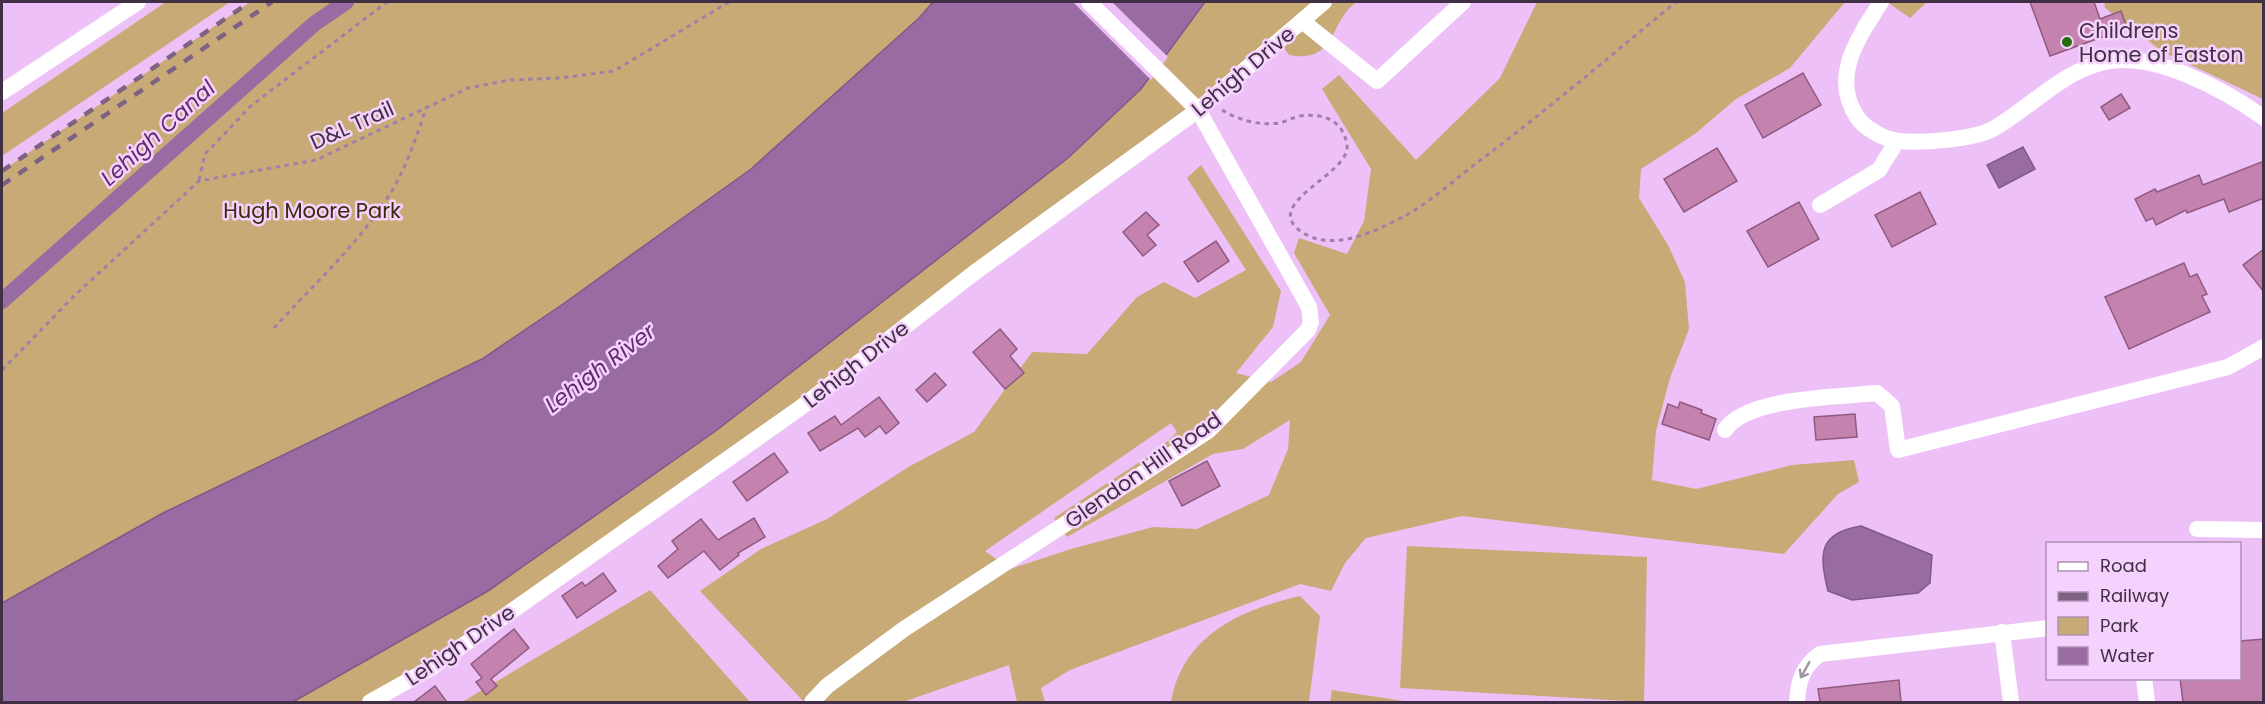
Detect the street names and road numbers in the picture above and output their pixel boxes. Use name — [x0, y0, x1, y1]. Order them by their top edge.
street label: Lehigh Drive — [1185, 19, 1301, 123]
street label: D&L Trail — [306, 94, 398, 156]
street label: Lehigh Drive — [797, 314, 915, 414]
street label: Glendon Hill Road — [1059, 405, 1227, 535]
street label: Lehigh Drive — [399, 598, 521, 692]

